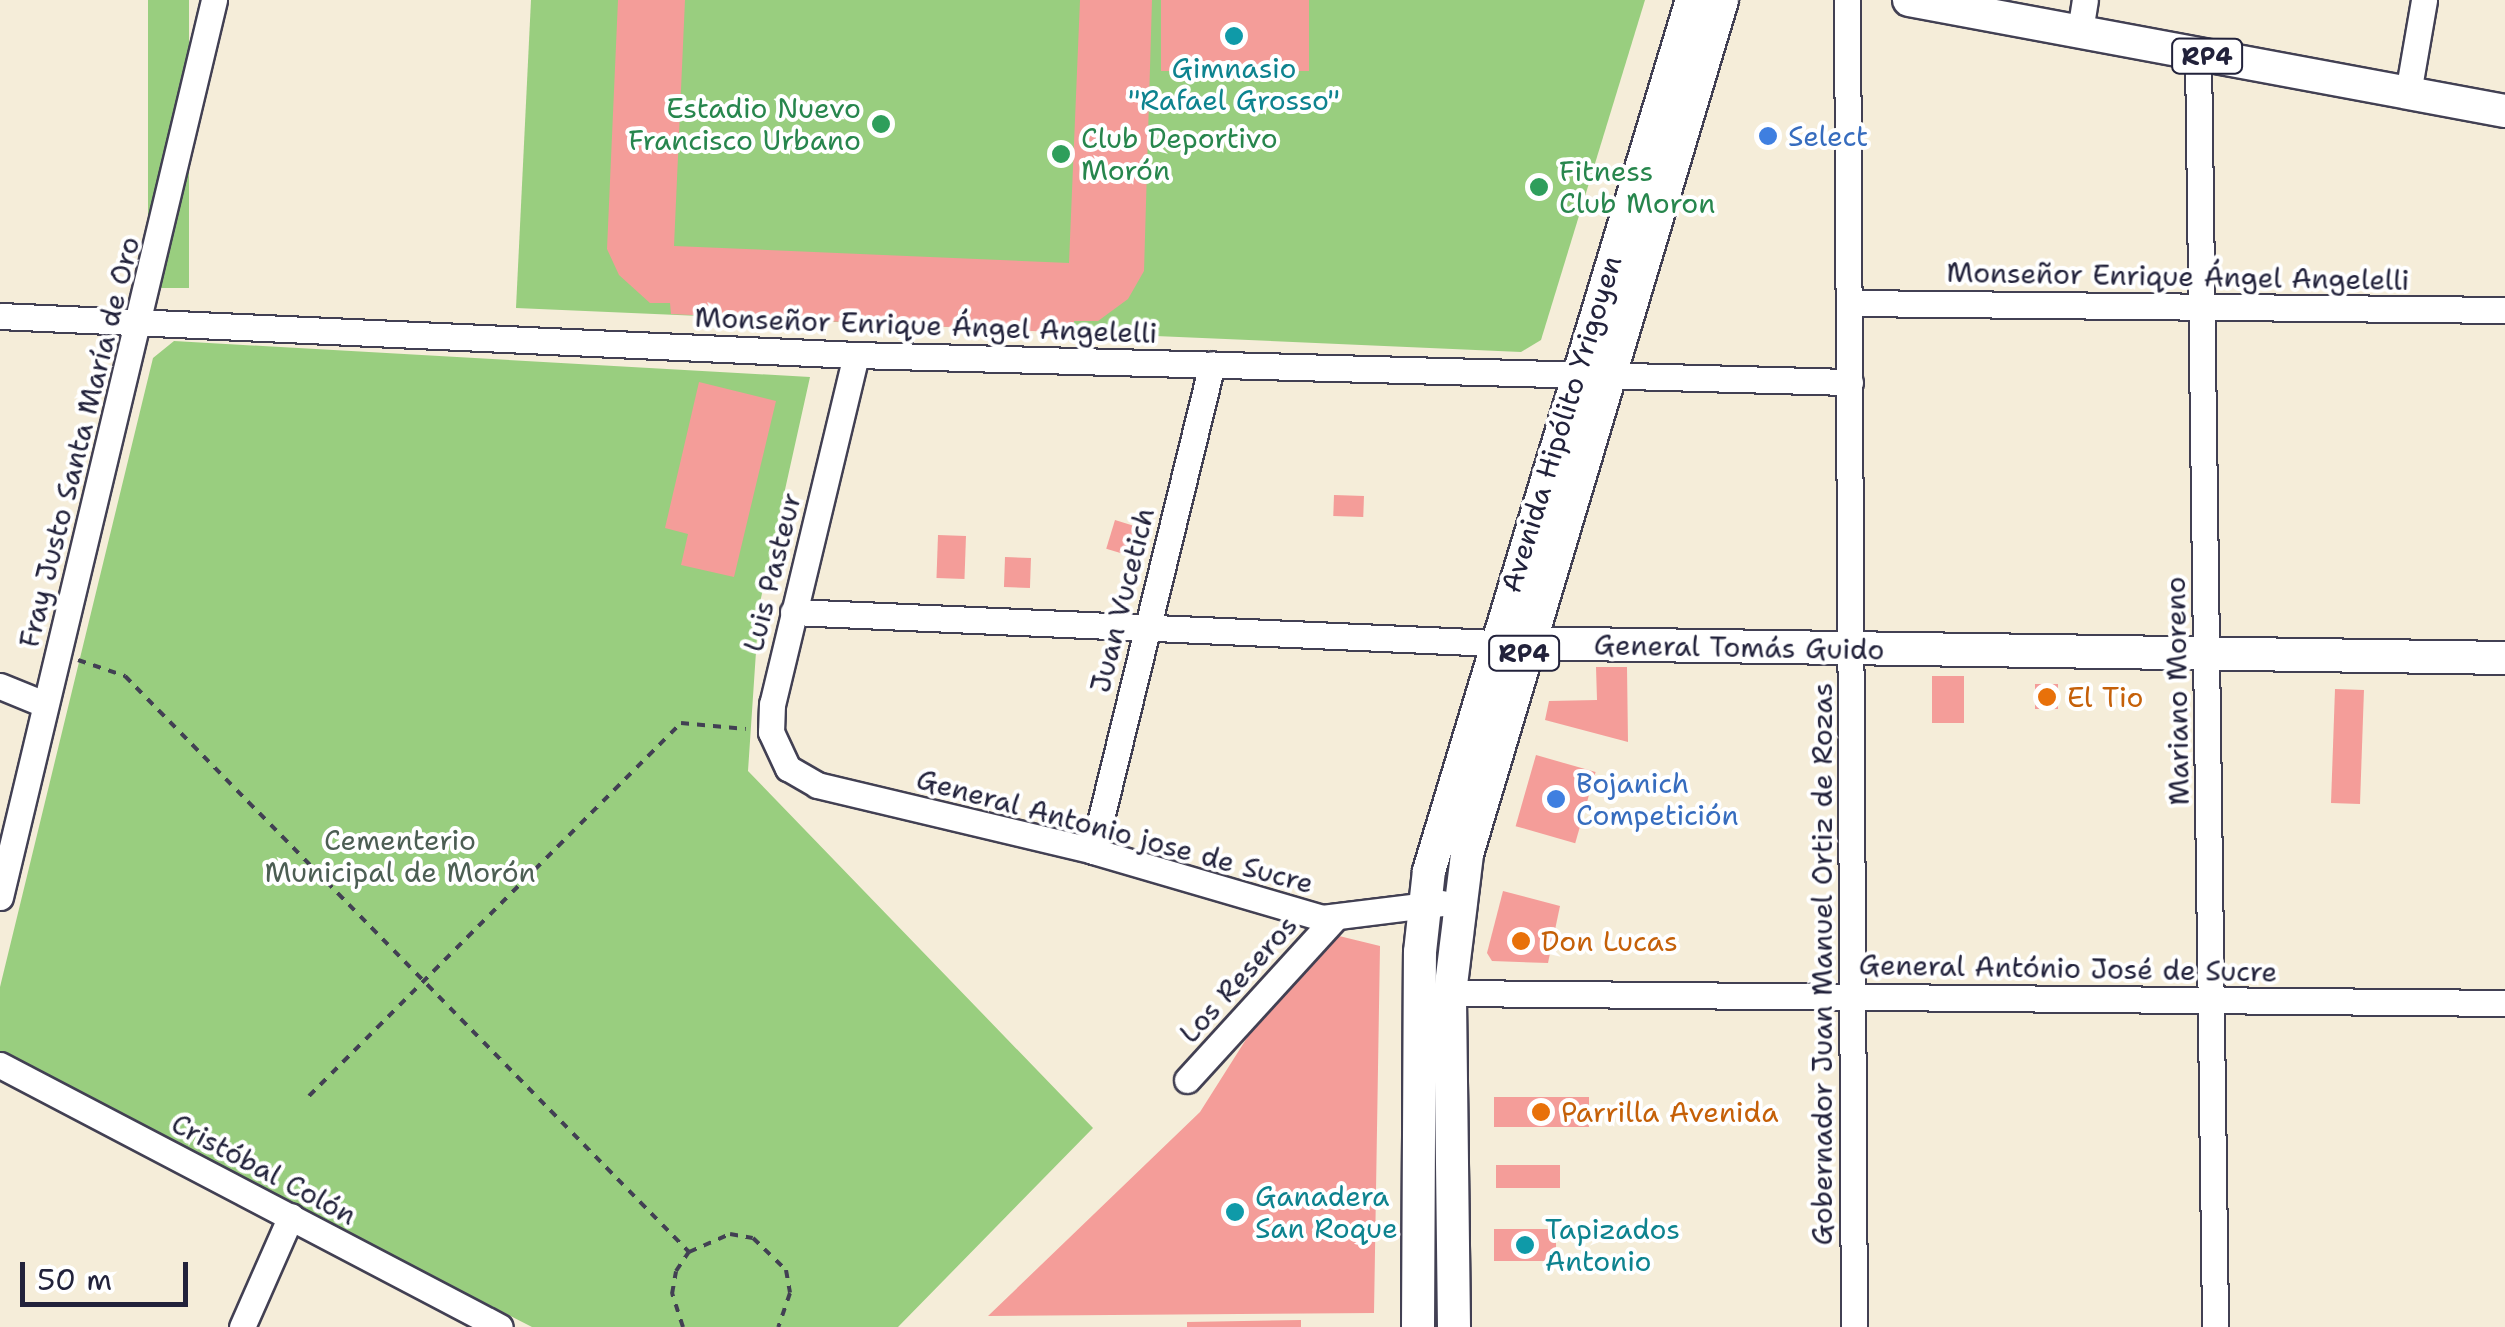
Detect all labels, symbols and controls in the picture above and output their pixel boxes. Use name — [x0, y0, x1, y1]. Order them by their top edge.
marker: Gimnasio "Rafael Grosso" — [1223, 25, 1245, 47]
road number: RP4 — [2170, 36, 2244, 76]
place label: Gimnasio "Rafael Grosso" — [1128, 51, 1340, 117]
place label: Estadio Nuevo Francisco Urbano — [628, 91, 861, 157]
marker: Estadio Nuevo Francisco Urbano — [870, 113, 892, 135]
place label: Select — [1788, 119, 1868, 153]
place label: Club Deportivo Morón — [1081, 121, 1278, 187]
marker: Select — [1757, 125, 1779, 147]
marker: Club Deportivo Morón — [1050, 143, 1072, 165]
place label: Fitness Club Moron — [1559, 154, 1715, 220]
marker: Fitness Club Moron — [1528, 176, 1550, 198]
street label: Fray Justo Santa María de Oro — [12, 233, 146, 651]
street label: Avenida Hipólito Yrigoyen — [1494, 251, 1628, 597]
street label: Monseñor Enrique Ángel Angelelli — [1946, 255, 2410, 297]
street label: Monseñor Enrique Ángel Angelelli — [694, 300, 1158, 350]
street label: Luis Pasteur — [736, 489, 808, 655]
street label: Juan Vucetich — [1083, 504, 1161, 696]
street label: Mariano Moreno — [2158, 576, 2196, 806]
street label: General Tomás Guido — [1593, 628, 1885, 666]
road number: RP4 — [1486, 633, 1562, 673]
place label: El Tio — [2067, 680, 2143, 714]
street label: Gobernador Juan Manuel Ortiz de Rozas — [1805, 683, 1839, 1245]
marker: El Tio — [2036, 686, 2058, 708]
street label: General Antonio jose de Sucre — [913, 762, 1317, 900]
place label: Bojanich Competición — [1576, 766, 1739, 832]
marker: Bojanich Competición — [1545, 788, 1567, 810]
park label: Cementerio Municipal de Morón — [264, 823, 536, 889]
street label: Los Reseros — [1172, 908, 1304, 1050]
place label: Don Lucas — [1541, 924, 1678, 958]
marker: Don Lucas — [1510, 930, 1532, 952]
street label: General António José de Sucre — [1858, 948, 2278, 988]
place label: Parrilla Avenida — [1561, 1095, 1779, 1129]
marker: Parrilla Avenida — [1530, 1101, 1552, 1123]
street label: Cristóbal Colón — [166, 1106, 362, 1232]
place label: Ganadera San Roque — [1255, 1179, 1398, 1245]
marker: Ganadera San Roque — [1224, 1201, 1246, 1223]
place label: Tapizados Antonio — [1545, 1212, 1680, 1278]
marker: Tapizados Antonio — [1514, 1234, 1536, 1256]
scale bar — [25, 1242, 192, 1304]
text: 50 m — [37, 1259, 112, 1300]

